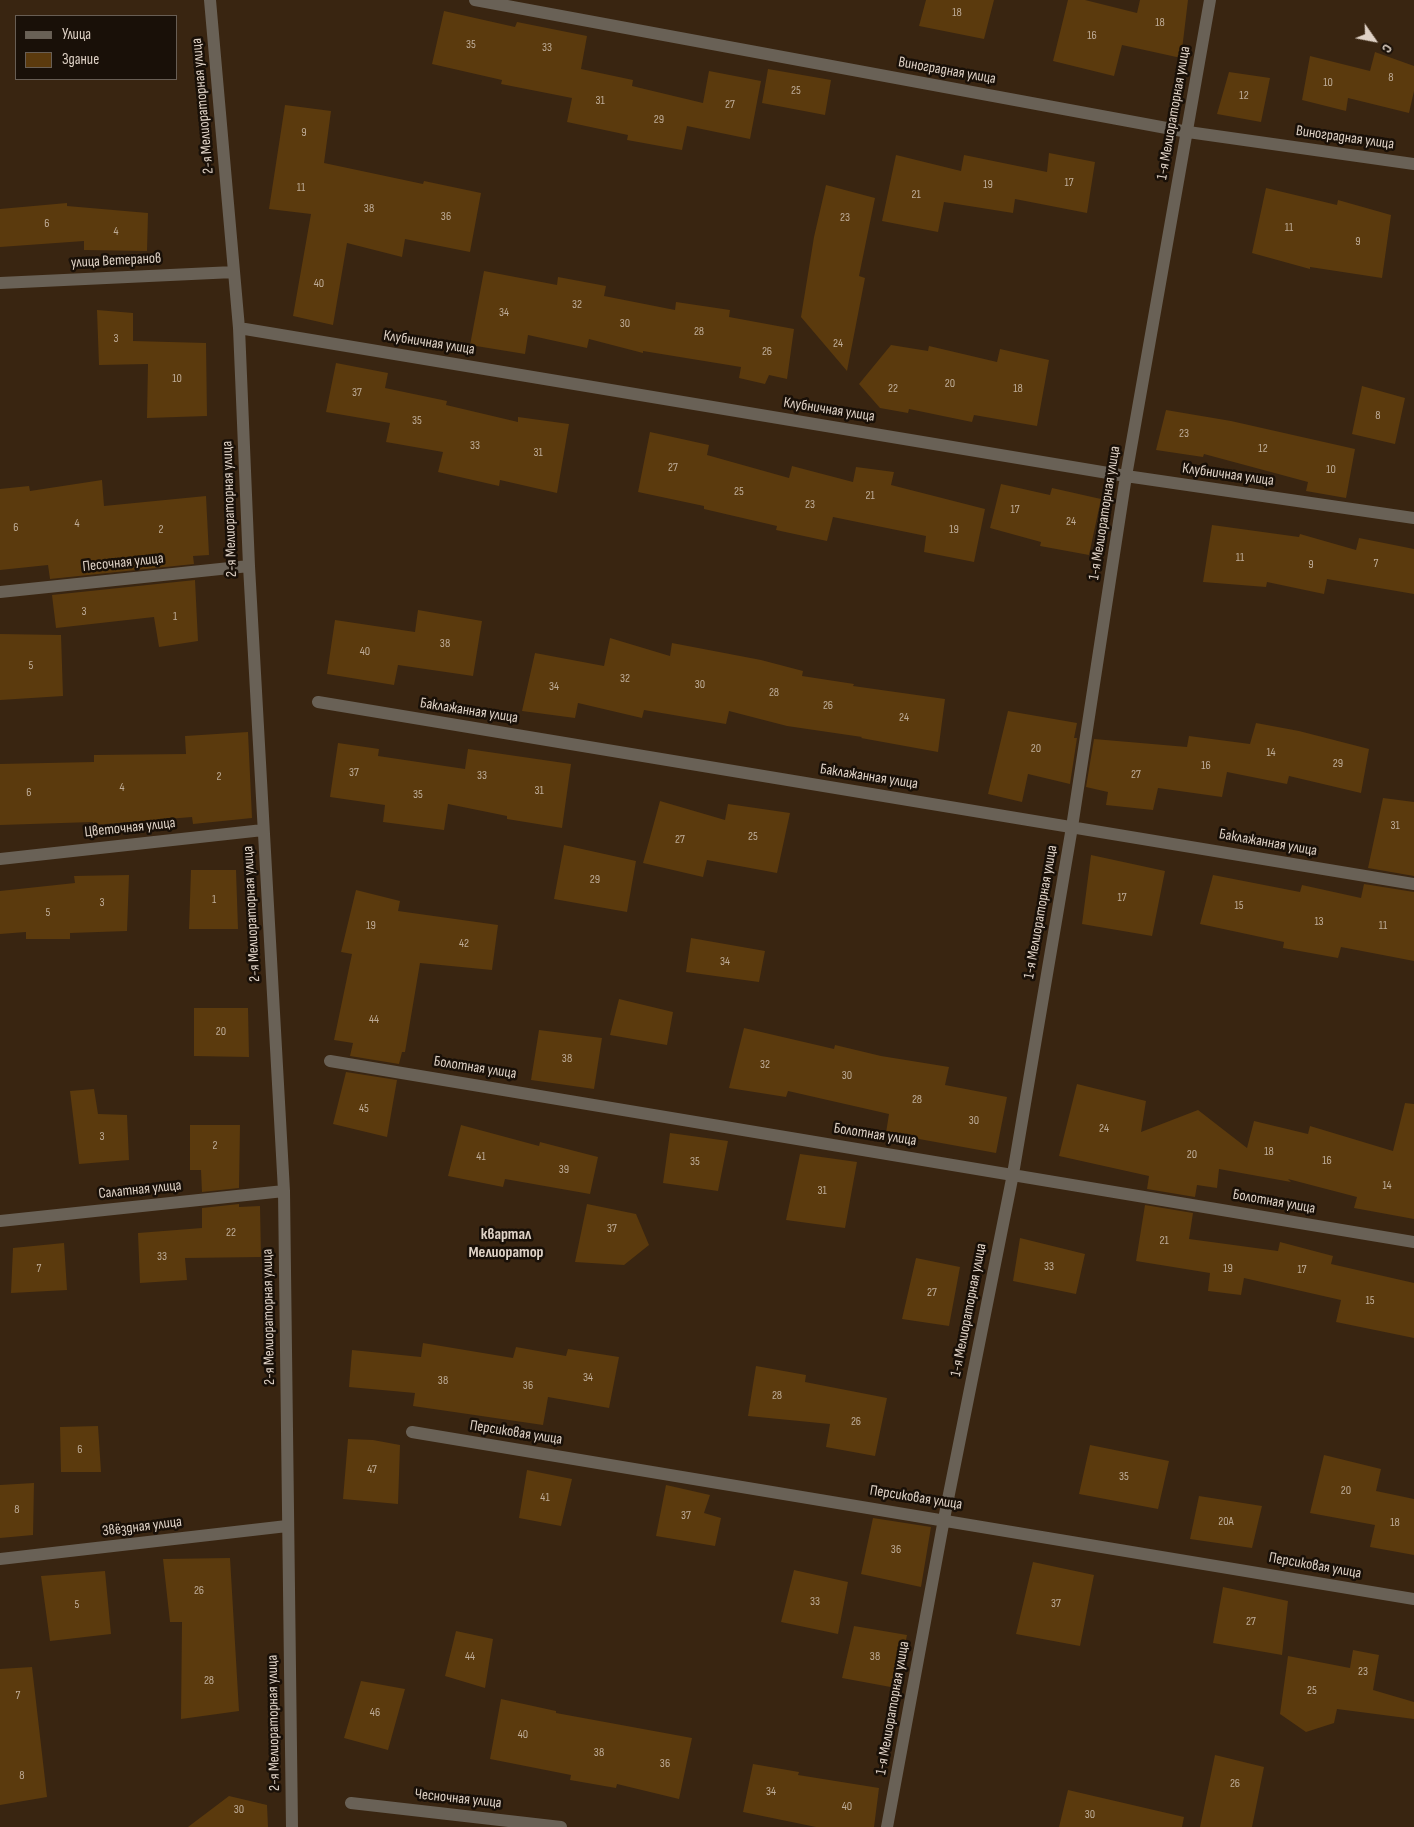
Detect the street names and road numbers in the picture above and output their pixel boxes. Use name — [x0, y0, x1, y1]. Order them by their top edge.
street label: 2-я Мелиораторная улица — [188, 37, 218, 175]
street label: 1-я Мелиораторная улица — [1153, 45, 1195, 181]
street label: Виноградная улица — [897, 54, 997, 88]
street label: Виноградная улица — [1295, 122, 1395, 154]
street label: улица Ветеранов — [70, 250, 162, 272]
street label: Клубничная улица — [382, 327, 476, 359]
street label: Клубничная улица — [782, 394, 876, 426]
street label: 2-я Мелиораторная улица — [219, 441, 241, 577]
street label: 1-я Мелиораторная улица — [1086, 445, 1124, 581]
street label: Клубничная улица — [1181, 460, 1275, 490]
street label: Песочная улица — [82, 550, 164, 576]
street label: Баклажанная улица — [419, 694, 519, 728]
street label: Баклажанная улица — [819, 760, 919, 794]
street label: Цветочная улица — [84, 814, 176, 842]
street label: Баклажанная улица — [1218, 826, 1318, 860]
street label: 1-я Мелиораторная улица — [1020, 844, 1062, 980]
street label: 2-я Мелиораторная улица — [239, 846, 265, 982]
street label: Болотная улица — [432, 1053, 518, 1083]
street label: Болотная улица — [832, 1120, 918, 1150]
street label: Салатная улица — [98, 1177, 182, 1203]
street label: Болотная улица — [1231, 1186, 1317, 1218]
street label: 1-я Мелиораторная улица — [947, 1242, 991, 1378]
street label: 2-я Мелиораторная улица — [259, 1249, 279, 1385]
street label: Персиковая улица — [468, 1417, 564, 1449]
street label: Персиковая улица — [868, 1482, 964, 1514]
street label: Звёздная улица — [101, 1513, 183, 1541]
street label: Персиковая улица — [1267, 1549, 1363, 1583]
street label: 1-я Мелиораторная улица — [872, 1640, 914, 1776]
street label: 2-я Мелиораторная улица — [264, 1655, 284, 1791]
street label: Чесночная улица — [414, 1785, 502, 1813]

